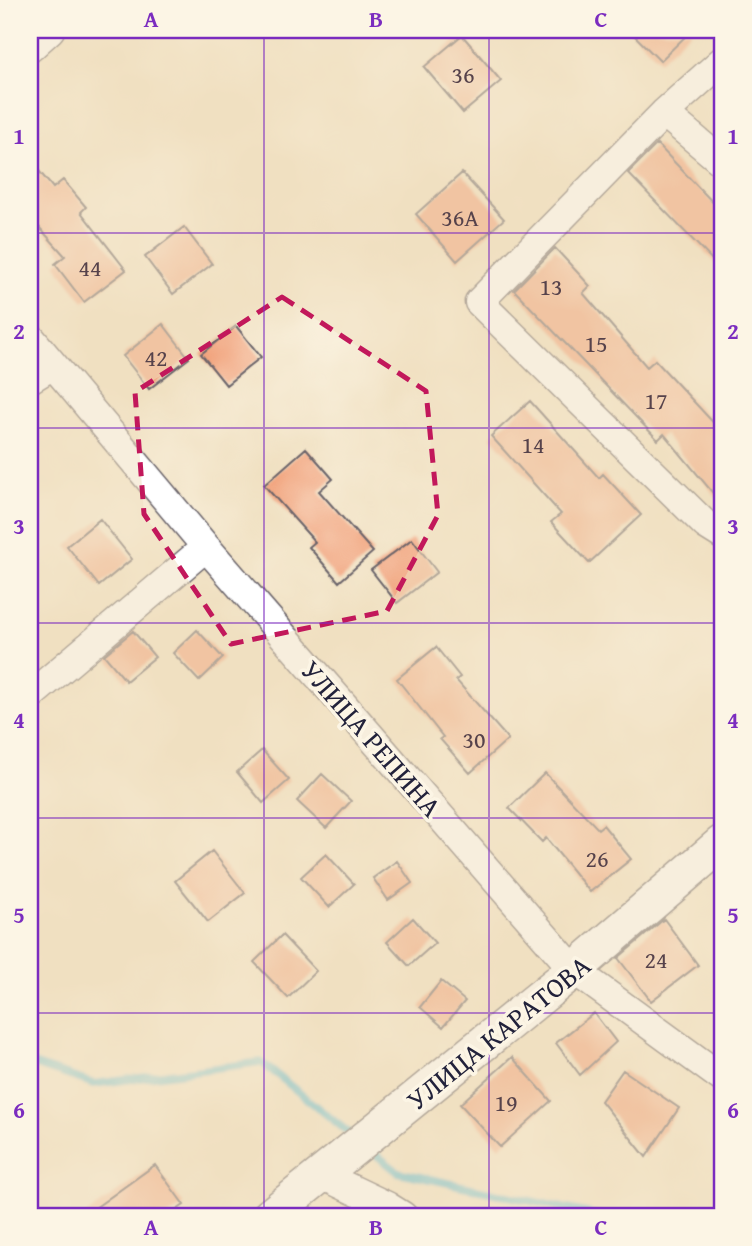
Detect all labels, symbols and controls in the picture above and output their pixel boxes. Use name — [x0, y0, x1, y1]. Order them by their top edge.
text: A — [144, 2, 159, 35]
text: B — [369, 2, 383, 35]
text: C — [594, 2, 608, 35]
house number: 36 — [451, 57, 475, 92]
text: 1 — [13, 119, 25, 152]
text: 1 — [727, 119, 739, 152]
house number: 36А — [441, 200, 479, 235]
house number: 44 — [78, 250, 102, 285]
house number: 13 — [539, 269, 563, 304]
text: 2 — [13, 314, 25, 347]
text: 2 — [727, 314, 739, 347]
house number: 15 — [584, 326, 608, 361]
house number: 42 — [144, 340, 168, 375]
house number: 17 — [644, 383, 668, 418]
house number: 14 — [521, 427, 545, 462]
text: 3 — [13, 509, 25, 542]
text: 3 — [727, 509, 739, 542]
street label: УЛИЦА РЕПИНА — [292, 650, 452, 826]
text: 4 — [13, 703, 25, 736]
text: 4 — [727, 703, 739, 736]
house number: 30 — [462, 722, 486, 757]
house number: 26 — [585, 841, 609, 876]
text: 5 — [13, 898, 25, 931]
text: 5 — [727, 898, 739, 931]
house number: 24 — [644, 942, 668, 977]
street label: УЛИЦА КАРАТОВА — [397, 945, 599, 1119]
house number: 19 — [494, 1085, 518, 1120]
text: 6 — [13, 1093, 25, 1126]
text: 6 — [727, 1093, 739, 1126]
text: A — [144, 1210, 159, 1243]
text: B — [369, 1210, 383, 1243]
text: C — [594, 1210, 608, 1243]

